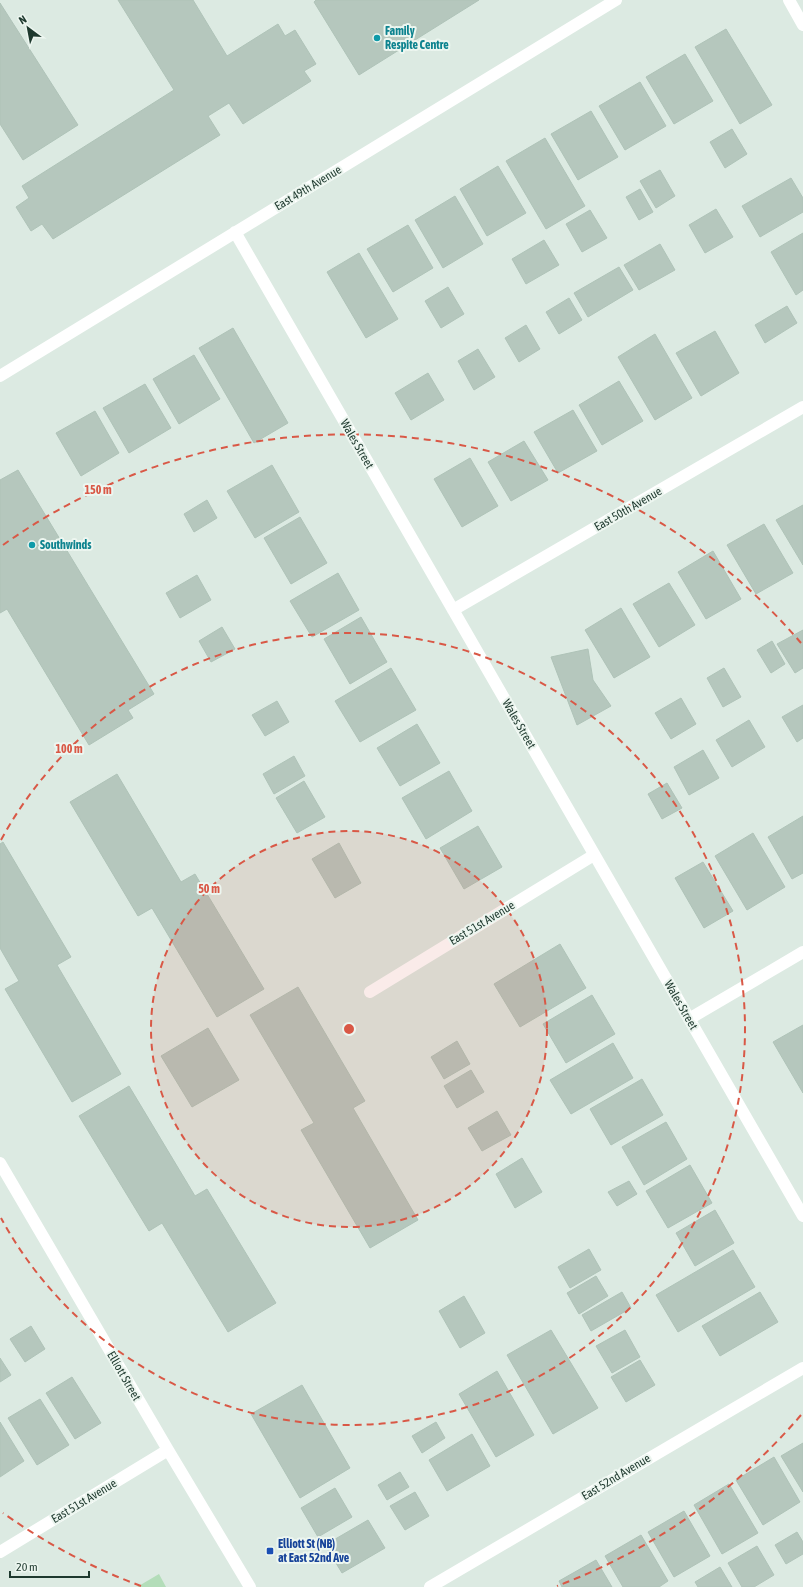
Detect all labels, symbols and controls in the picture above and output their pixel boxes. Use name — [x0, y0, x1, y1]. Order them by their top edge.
north arrow — [8, 8, 48, 48]
text: N — [17, 13, 29, 26]
place label: Family Respite Centre — [385, 24, 449, 52]
marker: Family Respite Centre — [372, 33, 382, 43]
street label: East 49th Avenue — [272, 163, 344, 213]
street label: Wales Street — [337, 417, 377, 472]
text: 150 m — [84, 483, 112, 497]
street label: East 50th Avenue — [592, 484, 664, 534]
place label: Southwinds — [40, 538, 92, 552]
marker: Southwinds — [27, 540, 37, 550]
street label: Wales Street — [499, 697, 539, 752]
text: 100 m — [55, 742, 83, 756]
text: 50 m — [198, 882, 220, 896]
street label: East 51st Avenue — [447, 898, 517, 948]
street label: Wales Street — [661, 978, 701, 1033]
centre of rings — [342, 1022, 356, 1036]
street label: Elliott Street — [104, 1349, 144, 1404]
street label: East 52nd Avenue — [579, 1451, 653, 1503]
street label: East 51st Avenue — [49, 1476, 119, 1526]
place label: Elliott St (NB) at East 52nd Ave — [278, 1537, 350, 1565]
marker: Elliott St (NB) at East 52nd Ave — [265, 1546, 275, 1556]
scale bar — [10, 1553, 89, 1579]
text: 20 m — [16, 1560, 38, 1574]

